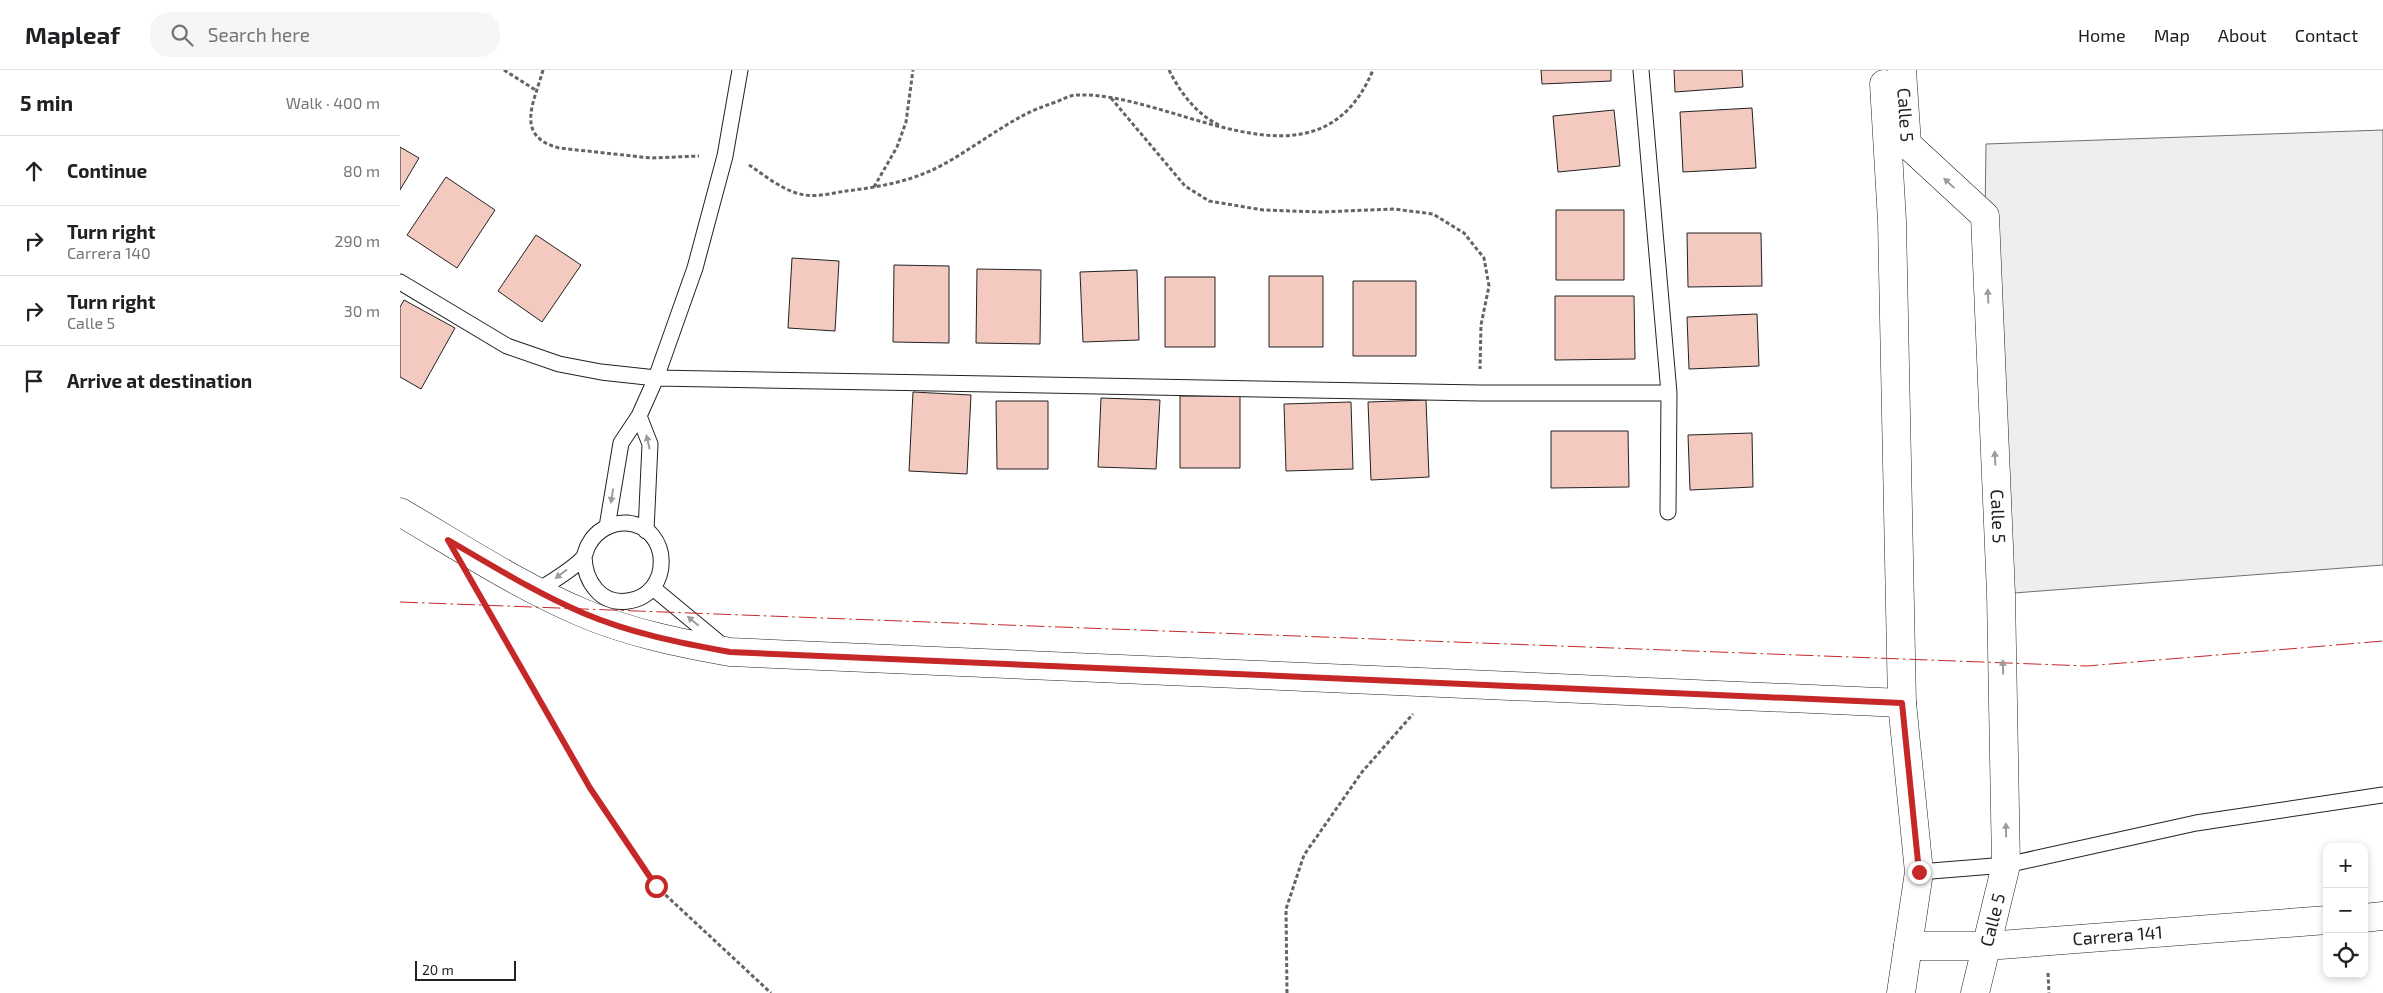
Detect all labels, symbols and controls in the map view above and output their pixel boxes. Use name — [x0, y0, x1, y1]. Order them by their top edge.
search box — [150, 12, 500, 57]
text: Mapleaf — [25, 20, 120, 49]
icon: search — [168, 21, 196, 49]
text: Search here — [208, 23, 310, 46]
text: Home — [2078, 24, 2126, 46]
text: Map — [2154, 24, 2190, 46]
text: About — [2218, 24, 2267, 46]
text: Contact — [2295, 24, 2358, 46]
street label: Calle 5 — [1893, 87, 1919, 143]
text: 5 min — [20, 90, 73, 115]
text: Walk · 400 m — [286, 93, 380, 112]
icon: ahead — [20, 157, 48, 185]
text: Continue — [67, 159, 147, 182]
text: 80 m — [343, 161, 380, 180]
one-way arrow — [1943, 177, 1955, 189]
text: Turn right — [67, 220, 155, 243]
icon: right — [20, 227, 48, 255]
text: 290 m — [335, 231, 380, 250]
text: Carrera 140 — [67, 243, 151, 262]
one-way arrow — [1984, 288, 1992, 304]
text: Turn right — [67, 290, 155, 313]
icon: right — [20, 297, 48, 325]
text: 30 m — [344, 301, 380, 320]
text: Calle 5 — [67, 313, 115, 332]
icon: arrive — [20, 367, 48, 395]
text: Arrive at destination — [67, 369, 252, 392]
one-way arrow — [644, 435, 652, 450]
one-way arrow — [1991, 450, 1999, 466]
one-way arrow — [607, 489, 615, 505]
street label: Calle 5 — [1987, 489, 2011, 544]
one-way arrow — [554, 569, 568, 579]
one-way arrow — [687, 615, 700, 626]
one-way arrow — [1999, 659, 2007, 675]
one-way arrow — [2002, 821, 2010, 837]
map controls — [2323, 843, 2368, 978]
button: + — [2323, 843, 2368, 888]
route end — [1908, 861, 1931, 884]
route start — [645, 875, 668, 898]
button: − — [2323, 888, 2368, 933]
street label: Calle 5 — [1975, 891, 2009, 949]
street label: Carrera 141 — [2072, 921, 2164, 949]
button: locate — [2323, 933, 2368, 978]
scale bar — [415, 958, 516, 981]
text: 20 m — [422, 961, 454, 978]

